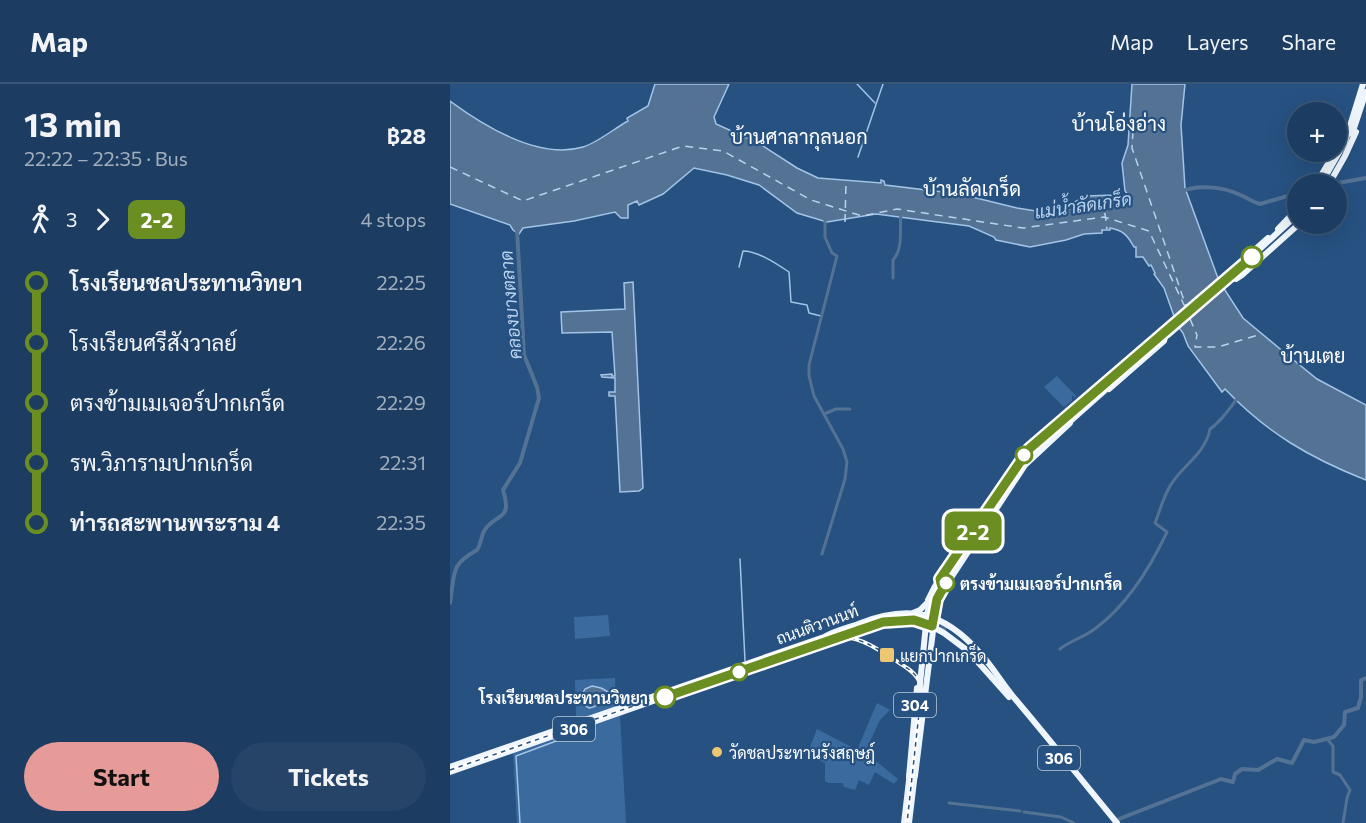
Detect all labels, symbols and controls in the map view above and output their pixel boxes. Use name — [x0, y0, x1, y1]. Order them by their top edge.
text: Map — [30, 24, 88, 58]
text: Map — [1110, 29, 1154, 54]
text: Layers — [1187, 29, 1249, 54]
text: Share — [1282, 29, 1336, 54]
map controls — [1287, 102, 1347, 234]
button: + — [1287, 102, 1347, 162]
text: 13 min — [24, 103, 122, 144]
district label: บ้านโอ่งอ่าง — [1072, 111, 1166, 135]
text: ฿28 — [387, 122, 426, 149]
district label: บ้านศาลากุลนอก — [730, 124, 868, 151]
text: 22:22 – 22:35 · Bus — [24, 146, 188, 170]
district label: บ้านลัดเกร็ด — [923, 174, 1021, 200]
button: − — [1287, 174, 1347, 234]
water label: แม่น้ำลัดเกร็ด — [1032, 183, 1133, 223]
icon: walk — [24, 203, 57, 236]
icon: forward — [86, 203, 119, 236]
text: 3 — [66, 207, 77, 231]
text: 2-2 — [140, 207, 173, 232]
text: 4 stops — [360, 207, 426, 231]
unlabelled marker — [1241, 246, 1263, 268]
water label: คลองบางตลาด — [494, 250, 526, 360]
text: โรงเรียนชลประทานวิทยา — [70, 269, 302, 296]
text: 22:25 — [377, 270, 426, 294]
text: โรงเรียนศรีสังวาลย์ — [70, 329, 237, 356]
text: 22:26 — [376, 330, 426, 354]
district label: บ้านเตย — [1280, 343, 1346, 367]
text: ตรงข้ามเมเจอร์ปากเกร็ด — [70, 389, 285, 416]
text: 22:29 — [376, 390, 426, 414]
unlabelled marker — [1015, 446, 1033, 464]
text: รพ.วิภารามปากเกร็ด — [70, 449, 253, 476]
text: 22:31 — [379, 450, 426, 474]
text: ท่ารถสะพานพระราม 4 — [70, 509, 280, 536]
text: 22:35 — [376, 510, 426, 534]
line badge: 2-2 — [938, 512, 1008, 550]
text: 2-2 — [957, 519, 989, 544]
place label: ตรงข้ามเมเจอร์ปากเกร็ด — [960, 571, 1122, 593]
marker: ตรงข้ามเมเจอร์ปากเกร็ด — [937, 574, 955, 592]
street label: ถนนติวานนท์ — [773, 598, 861, 648]
place label: แยกปากเกร็ด — [900, 643, 986, 665]
marker: แยกปากเกร็ด — [878, 646, 896, 664]
unlabelled marker — [730, 663, 748, 681]
marker: โรงเรียนชลประทานวิทยา — [654, 686, 676, 708]
place label: โรงเรียนชลประทานวิทยา — [478, 687, 648, 707]
road number: 304 — [894, 693, 936, 717]
road number: 306 — [553, 717, 595, 741]
place label: วัดชลประทานรังสฤษฎ์ — [729, 741, 875, 764]
button: Start — [24, 742, 219, 811]
button: Tickets — [231, 742, 426, 811]
marker: วัดชลประทานรังสฤษฎ์ — [710, 745, 724, 759]
road number: 306 — [1038, 746, 1080, 770]

